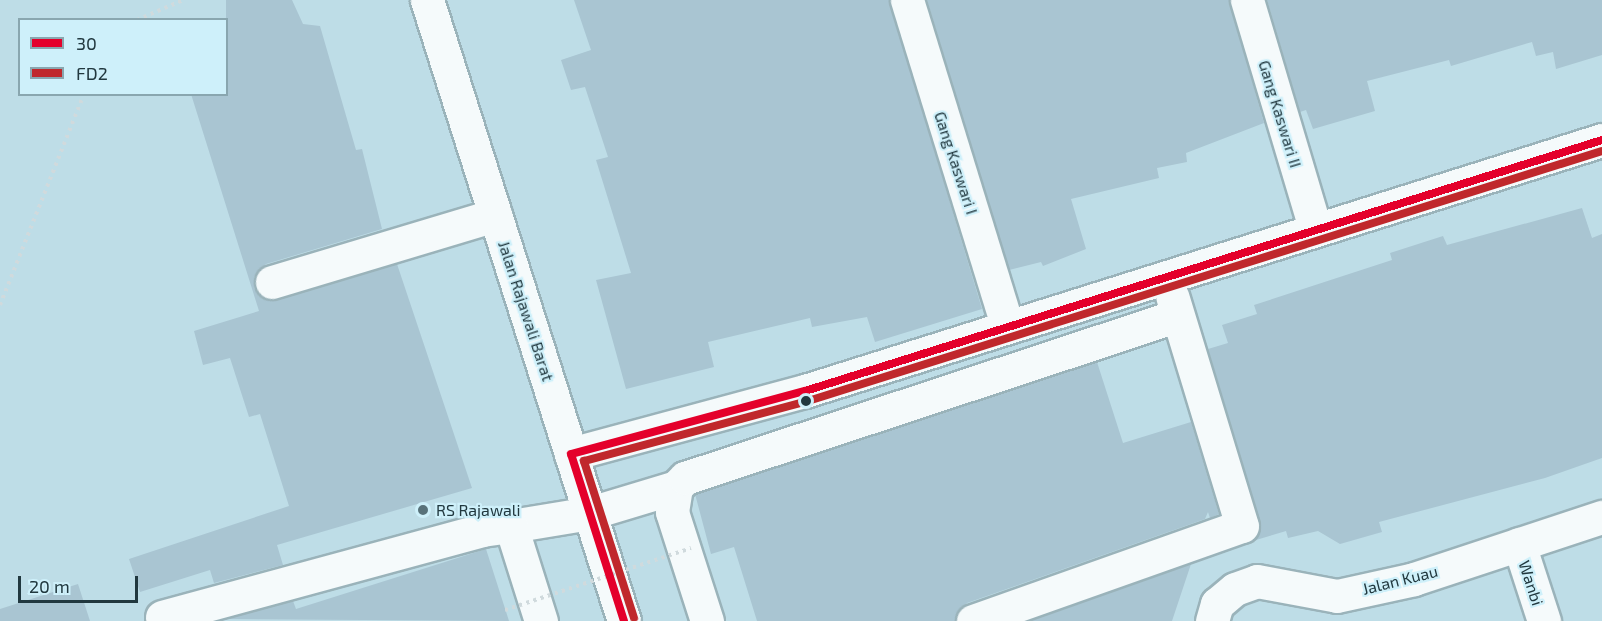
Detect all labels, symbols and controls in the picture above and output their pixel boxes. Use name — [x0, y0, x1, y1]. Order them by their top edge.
legend — [18, 18, 228, 96]
text: 30 — [76, 32, 97, 54]
street label: Gang Kaswari II — [1255, 58, 1305, 170]
text: FD2 — [76, 62, 108, 84]
street label: Gang Kaswari I — [930, 109, 982, 217]
street label: Jalan Rajawali Barat — [494, 238, 558, 384]
unlabelled marker — [800, 395, 812, 407]
place label: RS Rajawali — [436, 500, 521, 520]
marker: RS Rajawali — [414, 501, 432, 519]
street label: Wanbi — [1515, 558, 1547, 608]
street label: Jalan Kuau — [1360, 561, 1440, 599]
scale bar — [21, 564, 141, 602]
text: 20 m — [29, 575, 70, 597]

